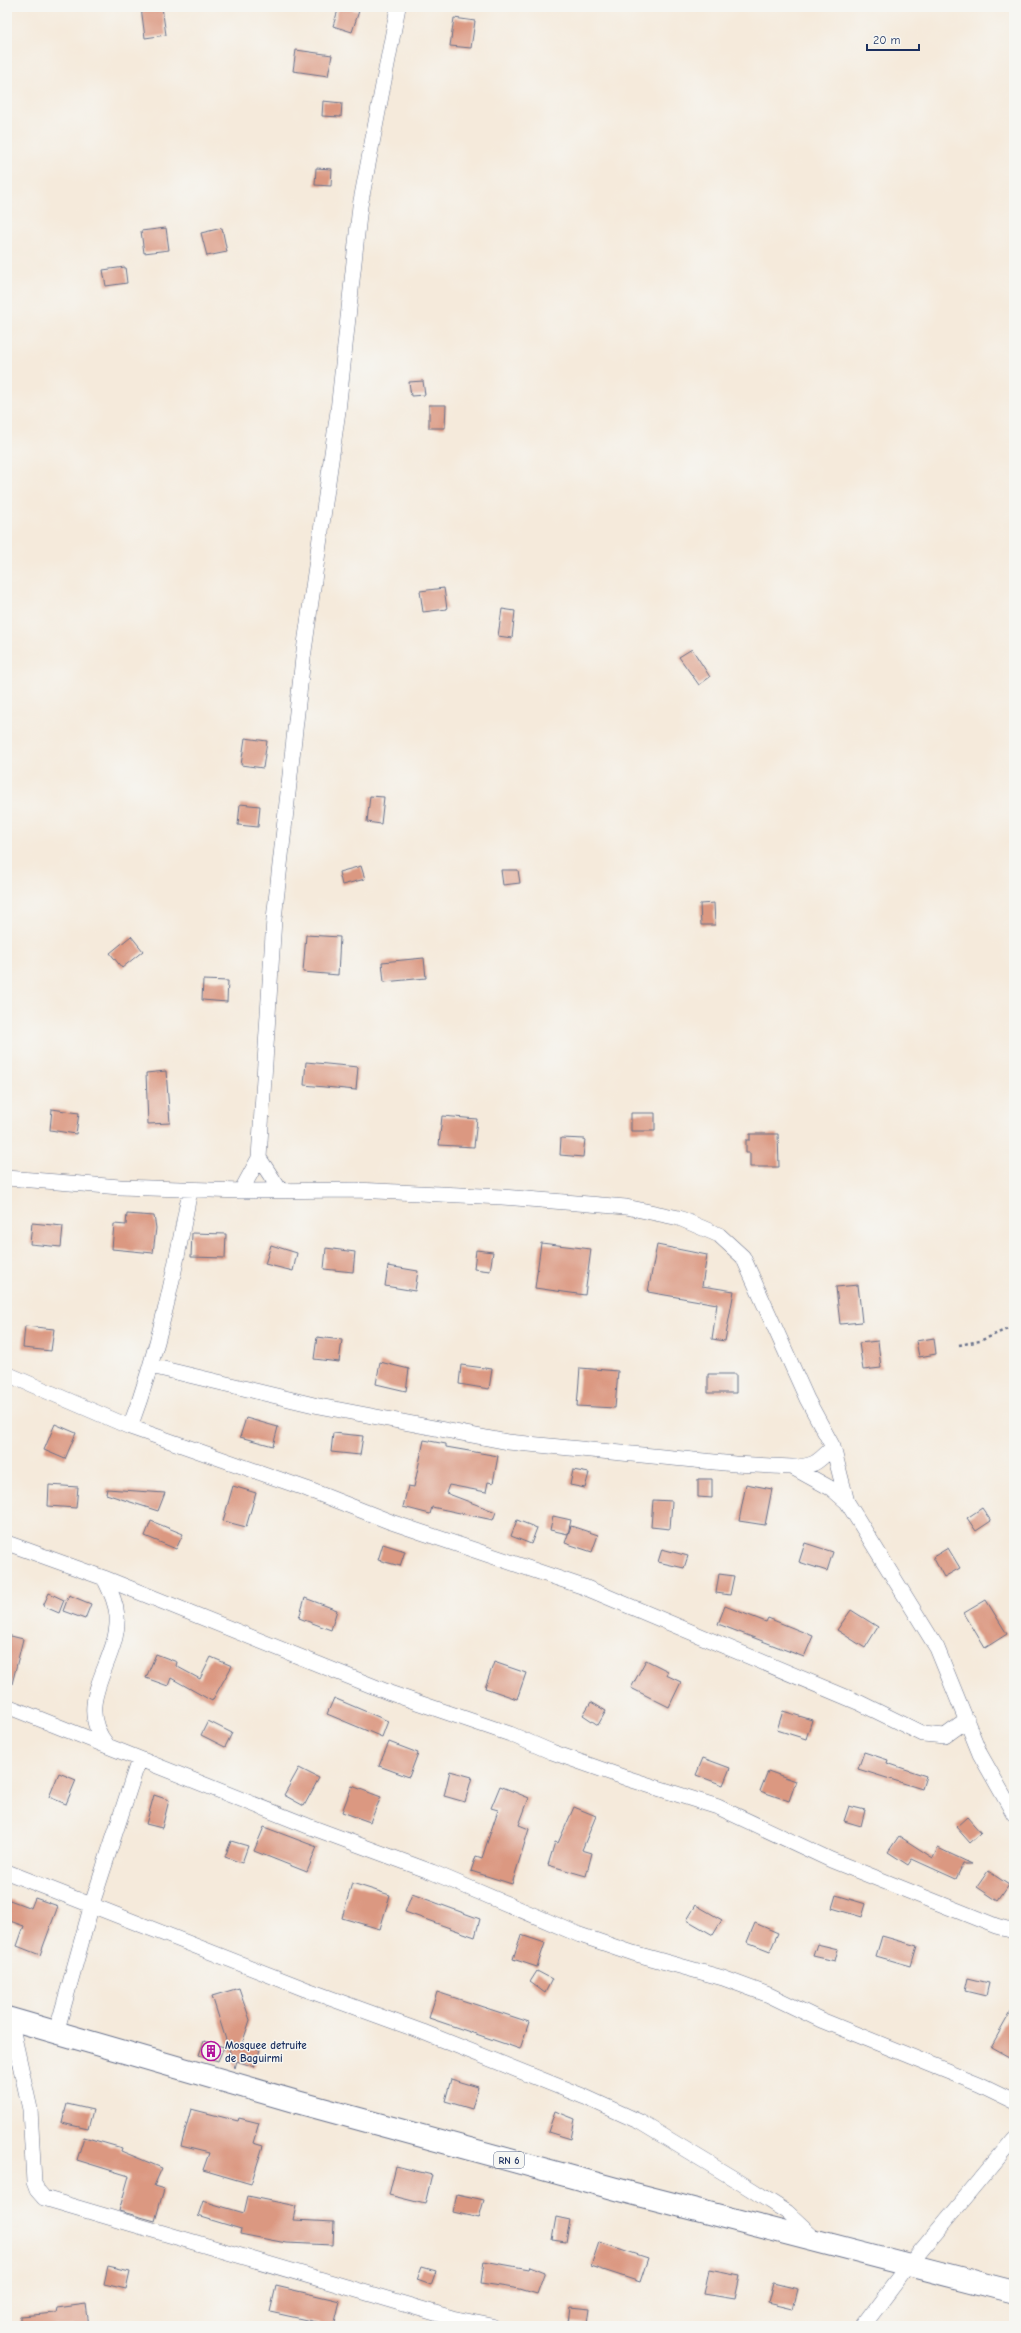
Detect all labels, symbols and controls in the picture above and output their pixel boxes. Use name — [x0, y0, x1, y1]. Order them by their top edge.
scale bar — [867, 26, 919, 52]
text: 20 m — [873, 33, 901, 47]
place label: Mosquee detruite de Baguirmi — [225, 2039, 307, 2065]
building icon: Mosquee detruite de Baguirmi — [200, 2040, 222, 2062]
road number: RN 6 — [494, 2152, 524, 2168]

